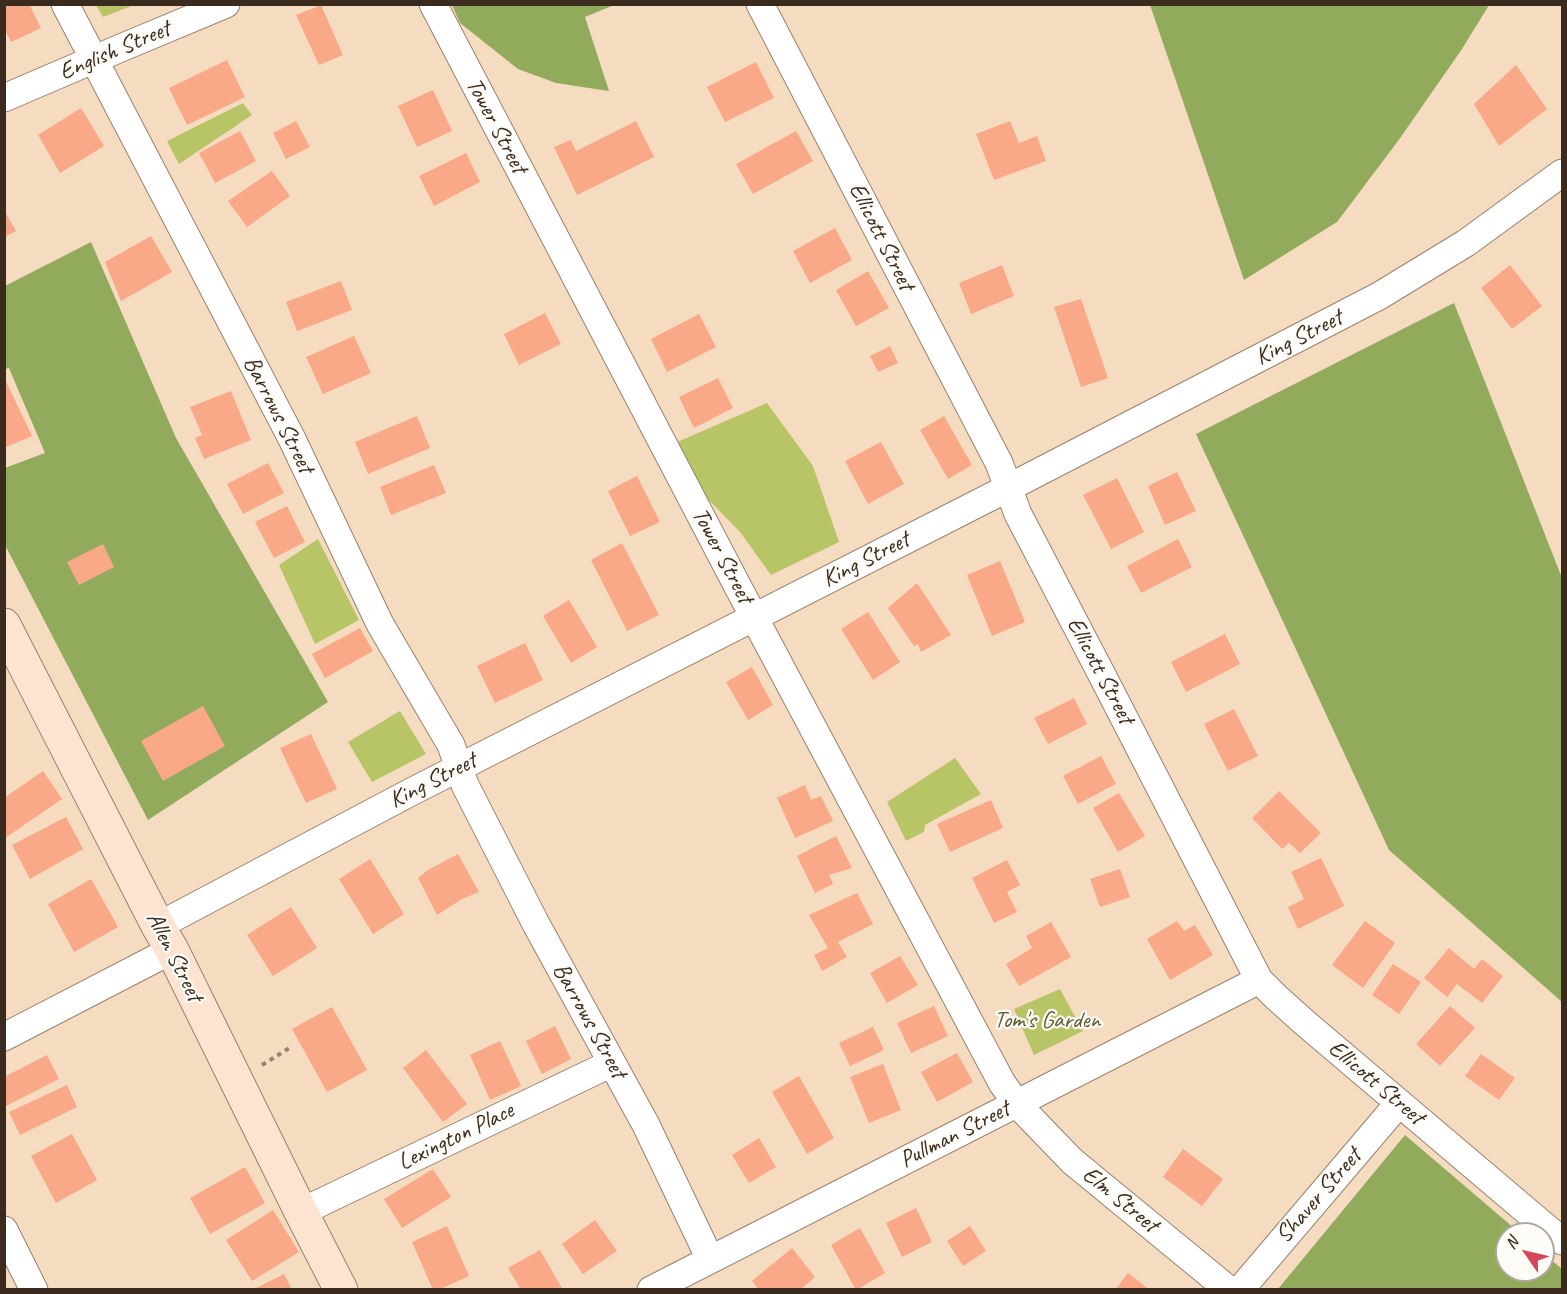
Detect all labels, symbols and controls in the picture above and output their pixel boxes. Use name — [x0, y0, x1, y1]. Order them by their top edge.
street label: English Street — [55, 15, 175, 87]
street label: Tower Street — [459, 73, 533, 179]
street label: Ellicott Street — [842, 178, 920, 296]
street label: King Street — [1251, 304, 1347, 372]
street label: Barrows Street — [236, 352, 320, 478]
street label: Tower Street — [685, 503, 759, 609]
street label: King Street — [818, 526, 914, 594]
street label: Ellicott Street — [1060, 613, 1140, 729]
street label: King Street — [385, 747, 481, 815]
street label: Allen Street — [139, 907, 209, 1007]
street label: Barrows Street — [546, 958, 632, 1084]
park label: Tom's Garden — [994, 1007, 1100, 1035]
street label: Ellicott Street — [1322, 1034, 1430, 1132]
street label: Pullman Street — [895, 1095, 1015, 1175]
street label: Lexington Place — [393, 1097, 519, 1177]
street label: Shaver Street — [1270, 1143, 1368, 1249]
street label: Elm Street — [1076, 1161, 1164, 1239]
north arrow — [1495, 1222, 1555, 1282]
text: N — [1501, 1233, 1523, 1253]

